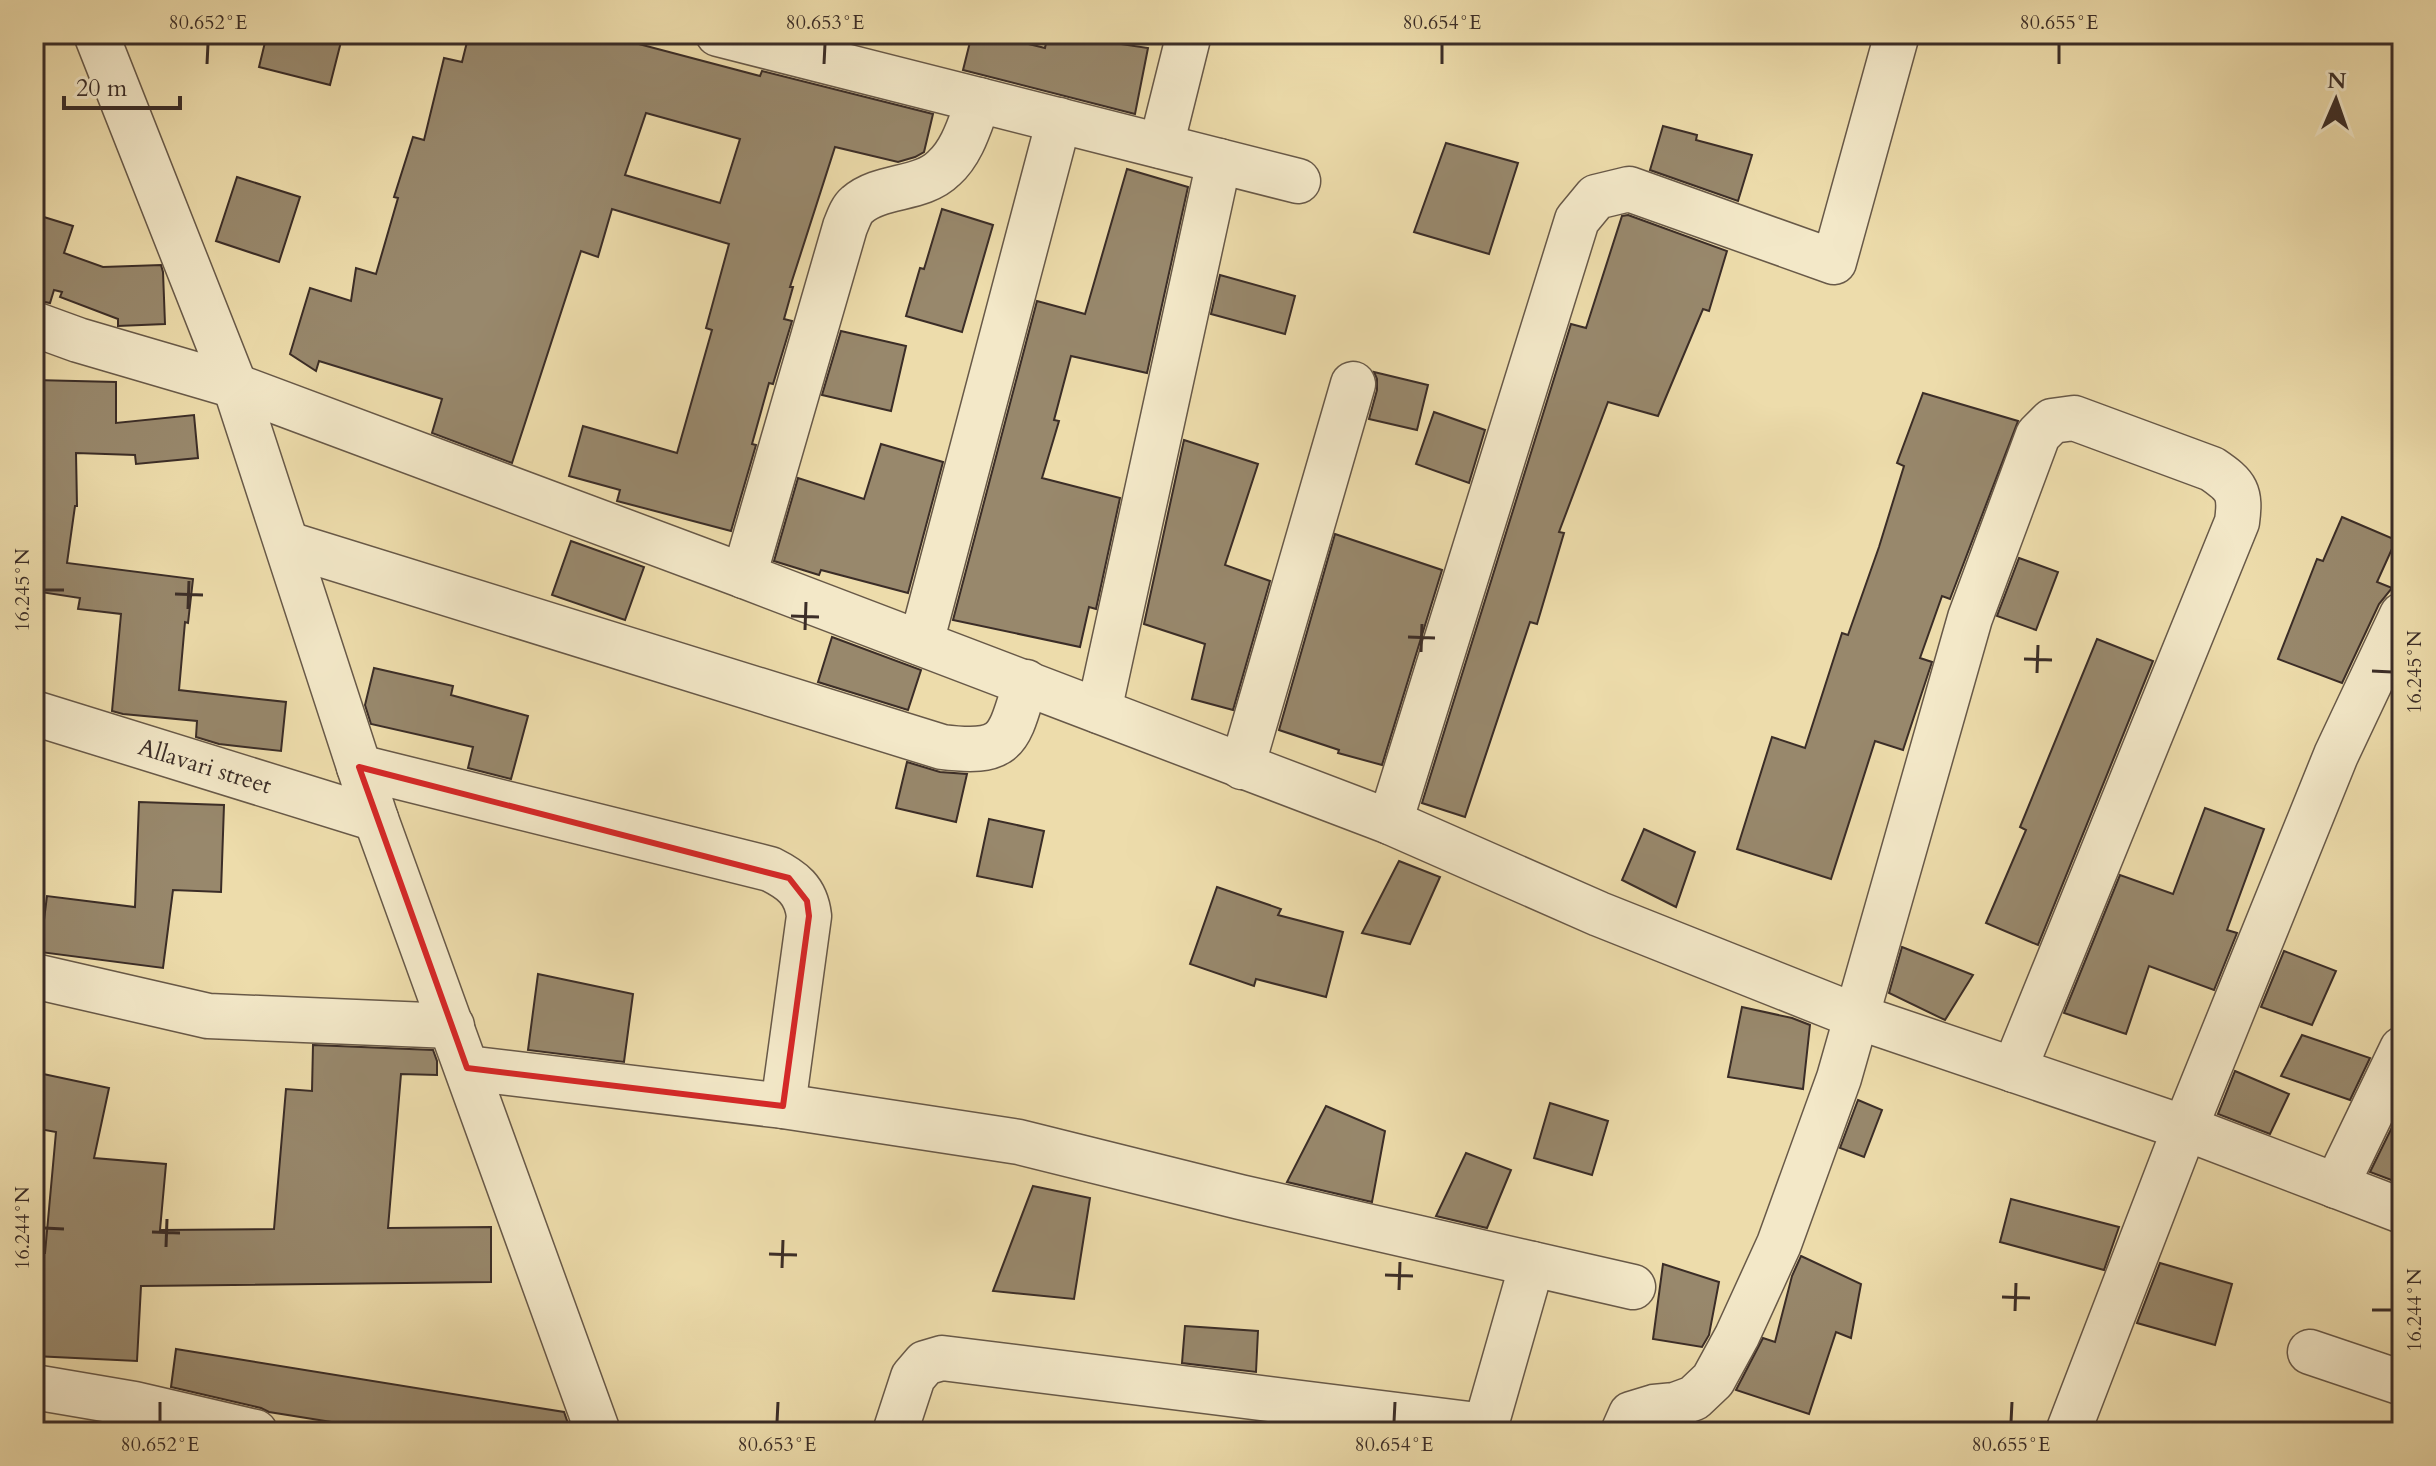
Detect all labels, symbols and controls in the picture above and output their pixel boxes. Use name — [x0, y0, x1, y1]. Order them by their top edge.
text: 80.652°E — [169, 9, 247, 36]
text: 80.653°E — [786, 9, 864, 36]
text: 80.654°E — [1403, 9, 1481, 36]
text: 80.655°E — [2020, 9, 2098, 36]
scale bar — [64, 60, 180, 110]
north arrow — [2296, 60, 2376, 140]
text: N — [2327, 66, 2347, 96]
text: 20 m — [76, 72, 128, 105]
text: 16.245°N — [9, 548, 36, 632]
text: 16.245°N — [2401, 630, 2428, 714]
street label: Allavari street — [134, 731, 276, 803]
text: 16.244°N — [9, 1186, 36, 1270]
text: 16.244°N — [2401, 1268, 2428, 1352]
text: 80.652°E — [121, 1431, 199, 1458]
text: 80.653°E — [738, 1431, 816, 1458]
text: 80.654°E — [1355, 1431, 1433, 1458]
text: 80.655°E — [1972, 1431, 2050, 1458]

